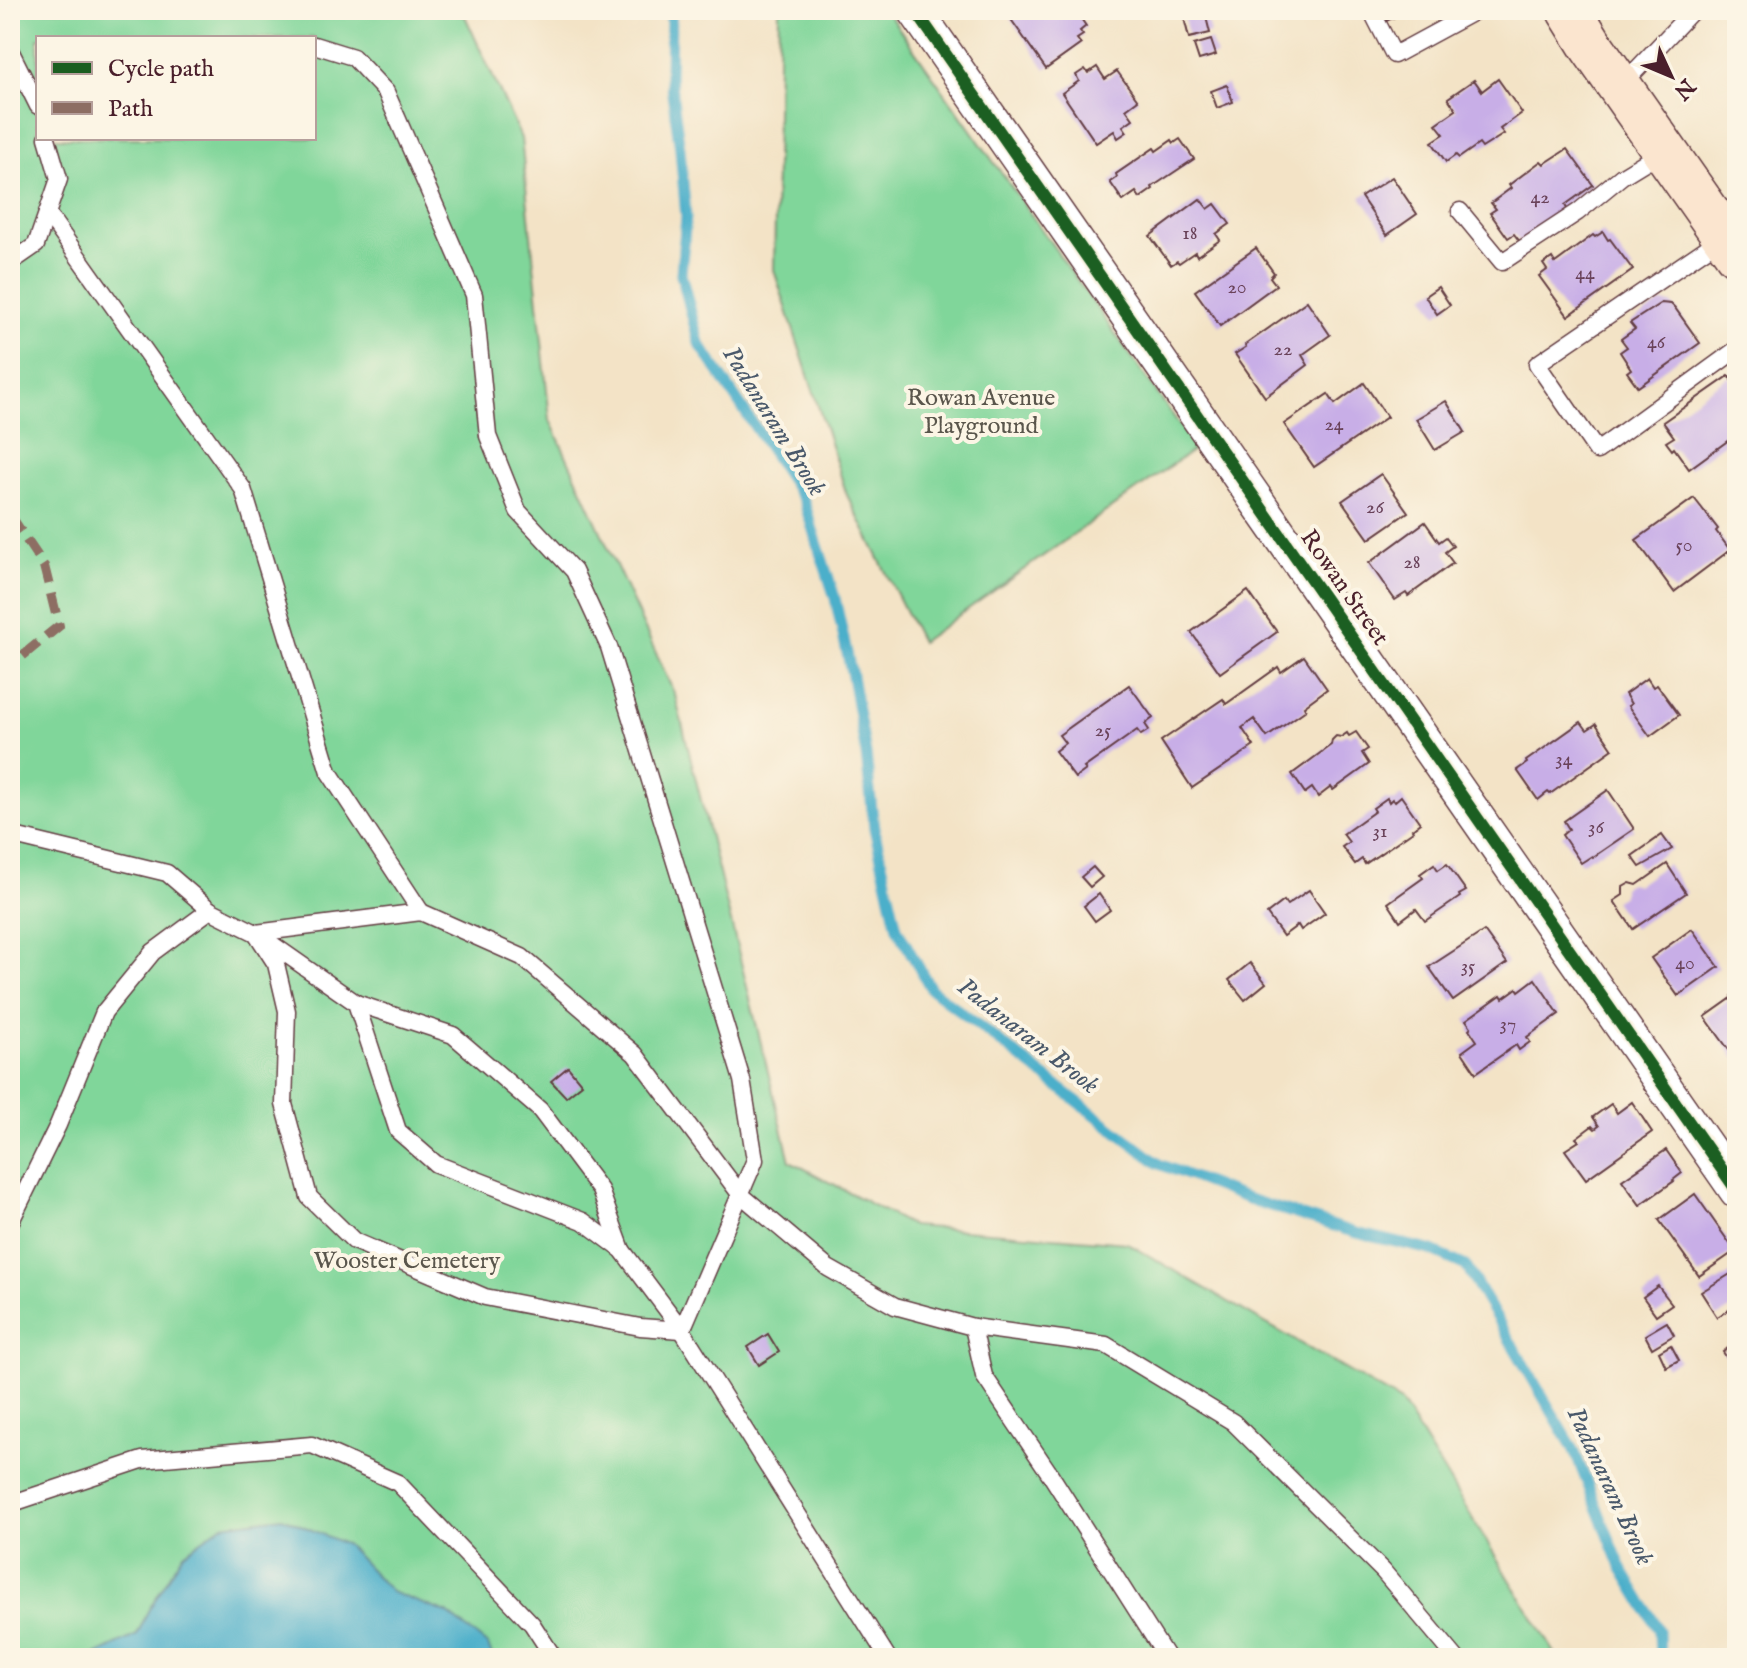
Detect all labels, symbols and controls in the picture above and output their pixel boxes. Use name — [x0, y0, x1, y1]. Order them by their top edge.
legend — [36, 36, 316, 140]
north arrow — [1631, 36, 1711, 116]
text: Cycle path — [108, 54, 214, 85]
text: N — [1667, 71, 1701, 105]
text: Path — [108, 94, 153, 125]
house number: 42 — [1530, 185, 1550, 210]
house number: 18 — [1182, 221, 1198, 246]
house number: 44 — [1575, 261, 1595, 286]
house number: 20 — [1227, 275, 1247, 300]
house number: 46 — [1647, 330, 1666, 355]
house number: 22 — [1274, 337, 1292, 362]
water label: Padanaram Brook — [715, 340, 834, 503]
park label: Rowan Avenue Playground — [907, 383, 1055, 442]
house number: 24 — [1324, 412, 1344, 437]
house number: 26 — [1366, 495, 1384, 520]
street label: Rowan Street — [1293, 524, 1395, 652]
house number: 50 — [1676, 533, 1693, 558]
house number: 28 — [1403, 550, 1421, 575]
house number: 25 — [1095, 718, 1111, 743]
house number: 34 — [1555, 747, 1573, 772]
house number: 36 — [1588, 815, 1605, 840]
house number: 31 — [1373, 819, 1387, 844]
house number: 40 — [1675, 951, 1695, 976]
house number: 35 — [1461, 954, 1475, 979]
water label: Padanaram Brook — [951, 970, 1106, 1102]
house number: 37 — [1500, 1012, 1516, 1037]
park label: Wooster Cemetery — [314, 1246, 501, 1277]
water label: Padanaram Brook — [1559, 1402, 1661, 1571]

